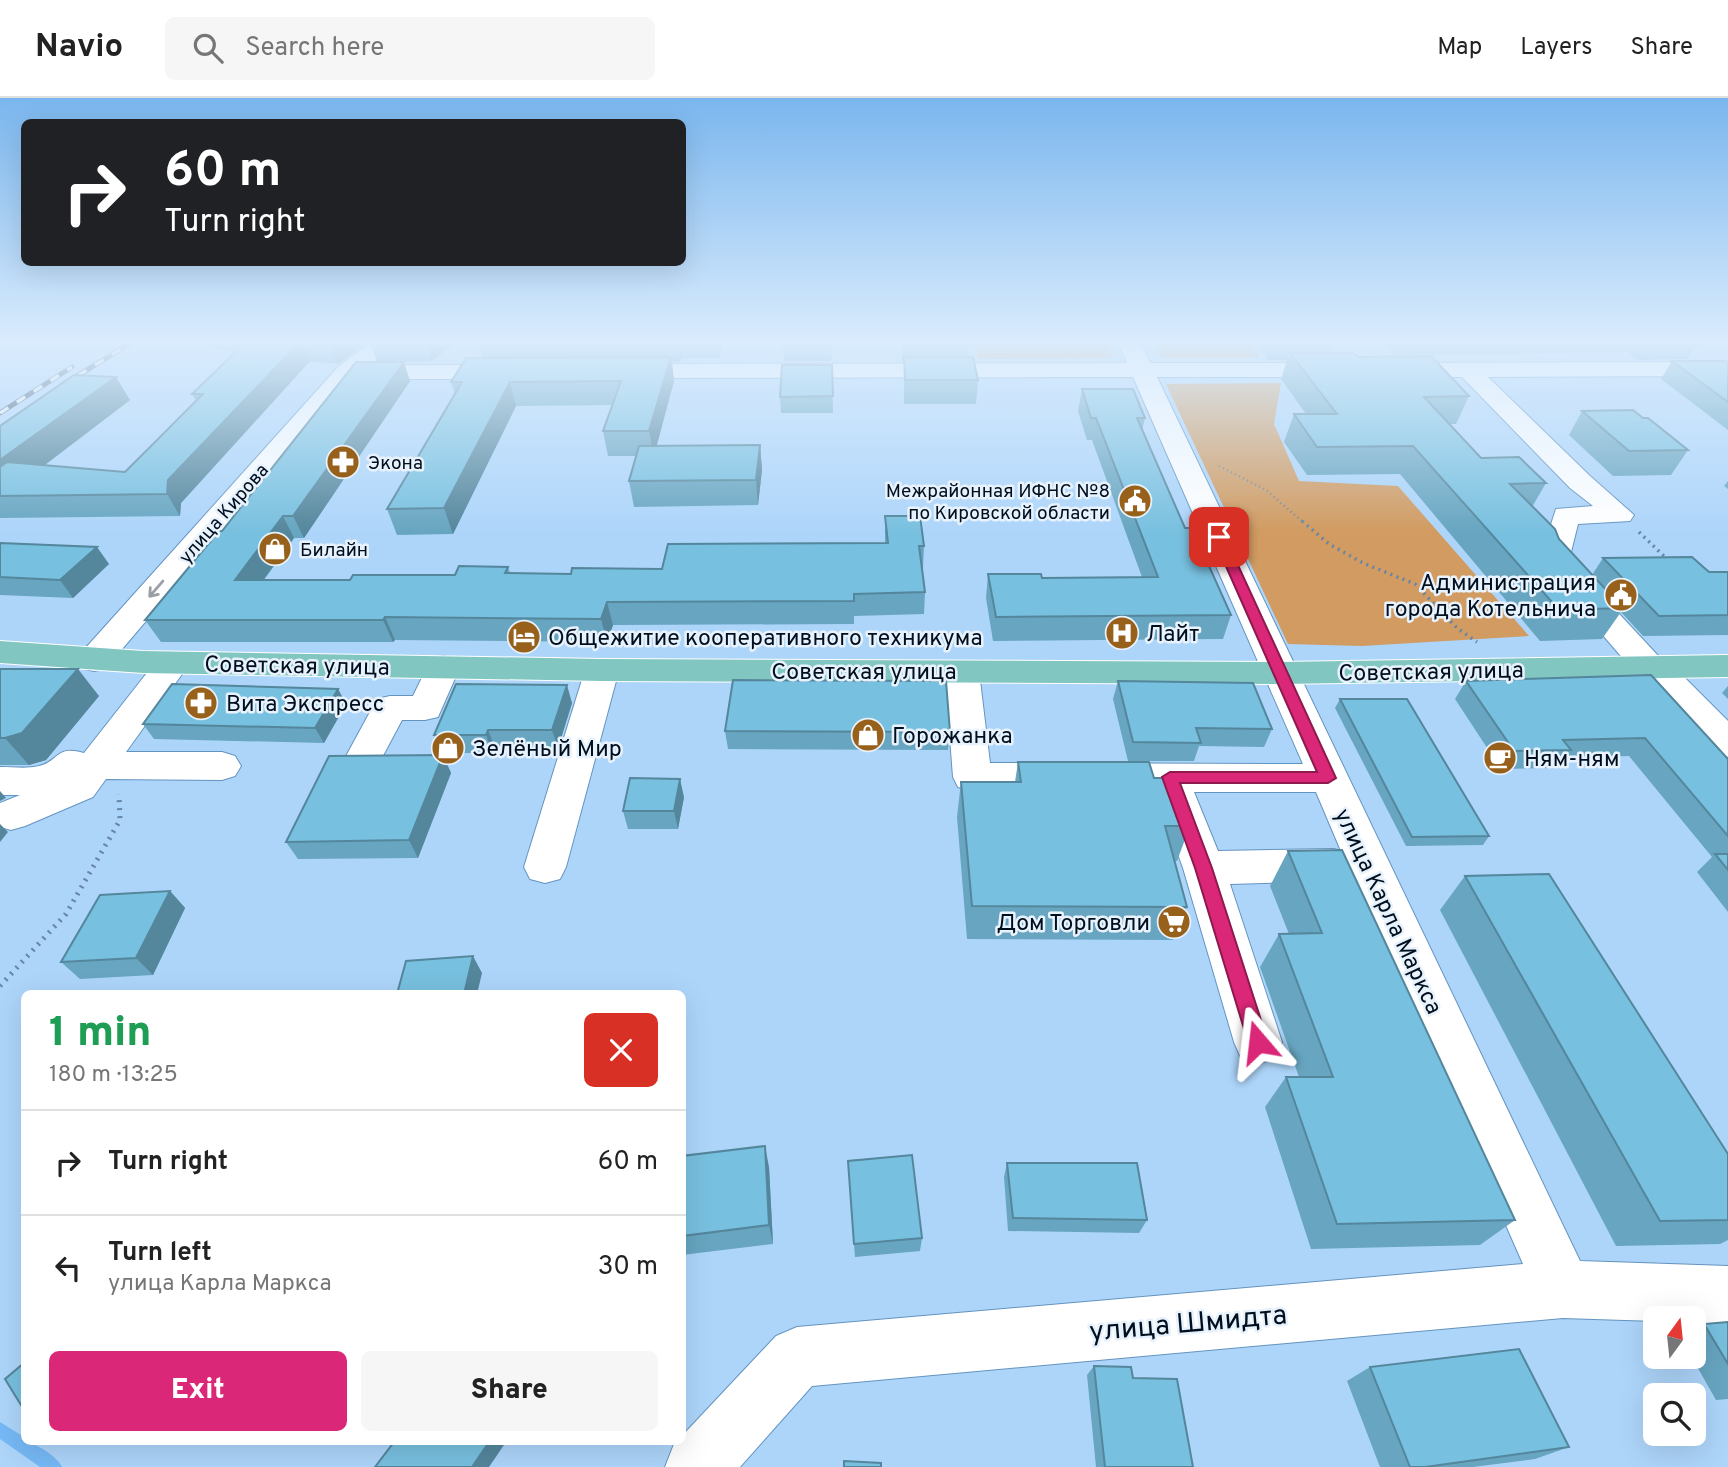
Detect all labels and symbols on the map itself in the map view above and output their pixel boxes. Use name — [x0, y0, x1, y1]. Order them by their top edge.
pharmacy icon: Экона — [324, 443, 362, 481]
place label: Экона — [368, 452, 423, 476]
street label: улица Кирова — [174, 459, 275, 569]
place label: Межрайонная ИФНС №8 по Кировской области — [886, 480, 1110, 526]
public building icon: Межрайонная ИФНС №8 по Кировской области — [1116, 482, 1154, 520]
pin — [1189, 507, 1249, 567]
shop icon: Билайн — [256, 530, 294, 568]
place label: Билайн — [300, 539, 368, 563]
place label: Администрация города Котельнича — [1385, 570, 1596, 625]
public building icon: Администрация города Котельнича — [1602, 576, 1640, 614]
one-way arrow — [148, 580, 164, 598]
hospital icon: Лайт — [1103, 614, 1141, 652]
hotel icon: Общежитие кооперативного техникума — [505, 618, 543, 656]
place label: Лайт — [1146, 621, 1199, 650]
place label: Общежитие кооперативного техникума — [548, 625, 983, 654]
street label: Советская улица — [204, 651, 390, 684]
street label: Советская улица — [1338, 657, 1524, 690]
street label: Советская улица — [771, 659, 957, 688]
pharmacy icon: Вита Экспресс — [182, 684, 220, 722]
place label: Вита Экспресс — [226, 691, 384, 720]
shop icon: Горожанка — [849, 716, 887, 754]
place label: Горожанка — [892, 723, 1013, 752]
shop icon: Зелёный Мир — [429, 729, 467, 767]
place label: Зелёный Мир — [472, 736, 622, 765]
cafe icon: Ням-ням — [1481, 739, 1519, 777]
place label: Ням-ням — [1524, 746, 1620, 775]
street label: улица Карла Маркса — [1326, 805, 1447, 1020]
supermarket icon: Дом Торговли — [1155, 903, 1193, 941]
place label: Дом Торговли — [996, 910, 1150, 939]
position arrow — [1221, 1005, 1295, 1079]
street label: улица Шмидта — [1088, 1298, 1289, 1352]
north arrow — [1643, 1306, 1706, 1368]

